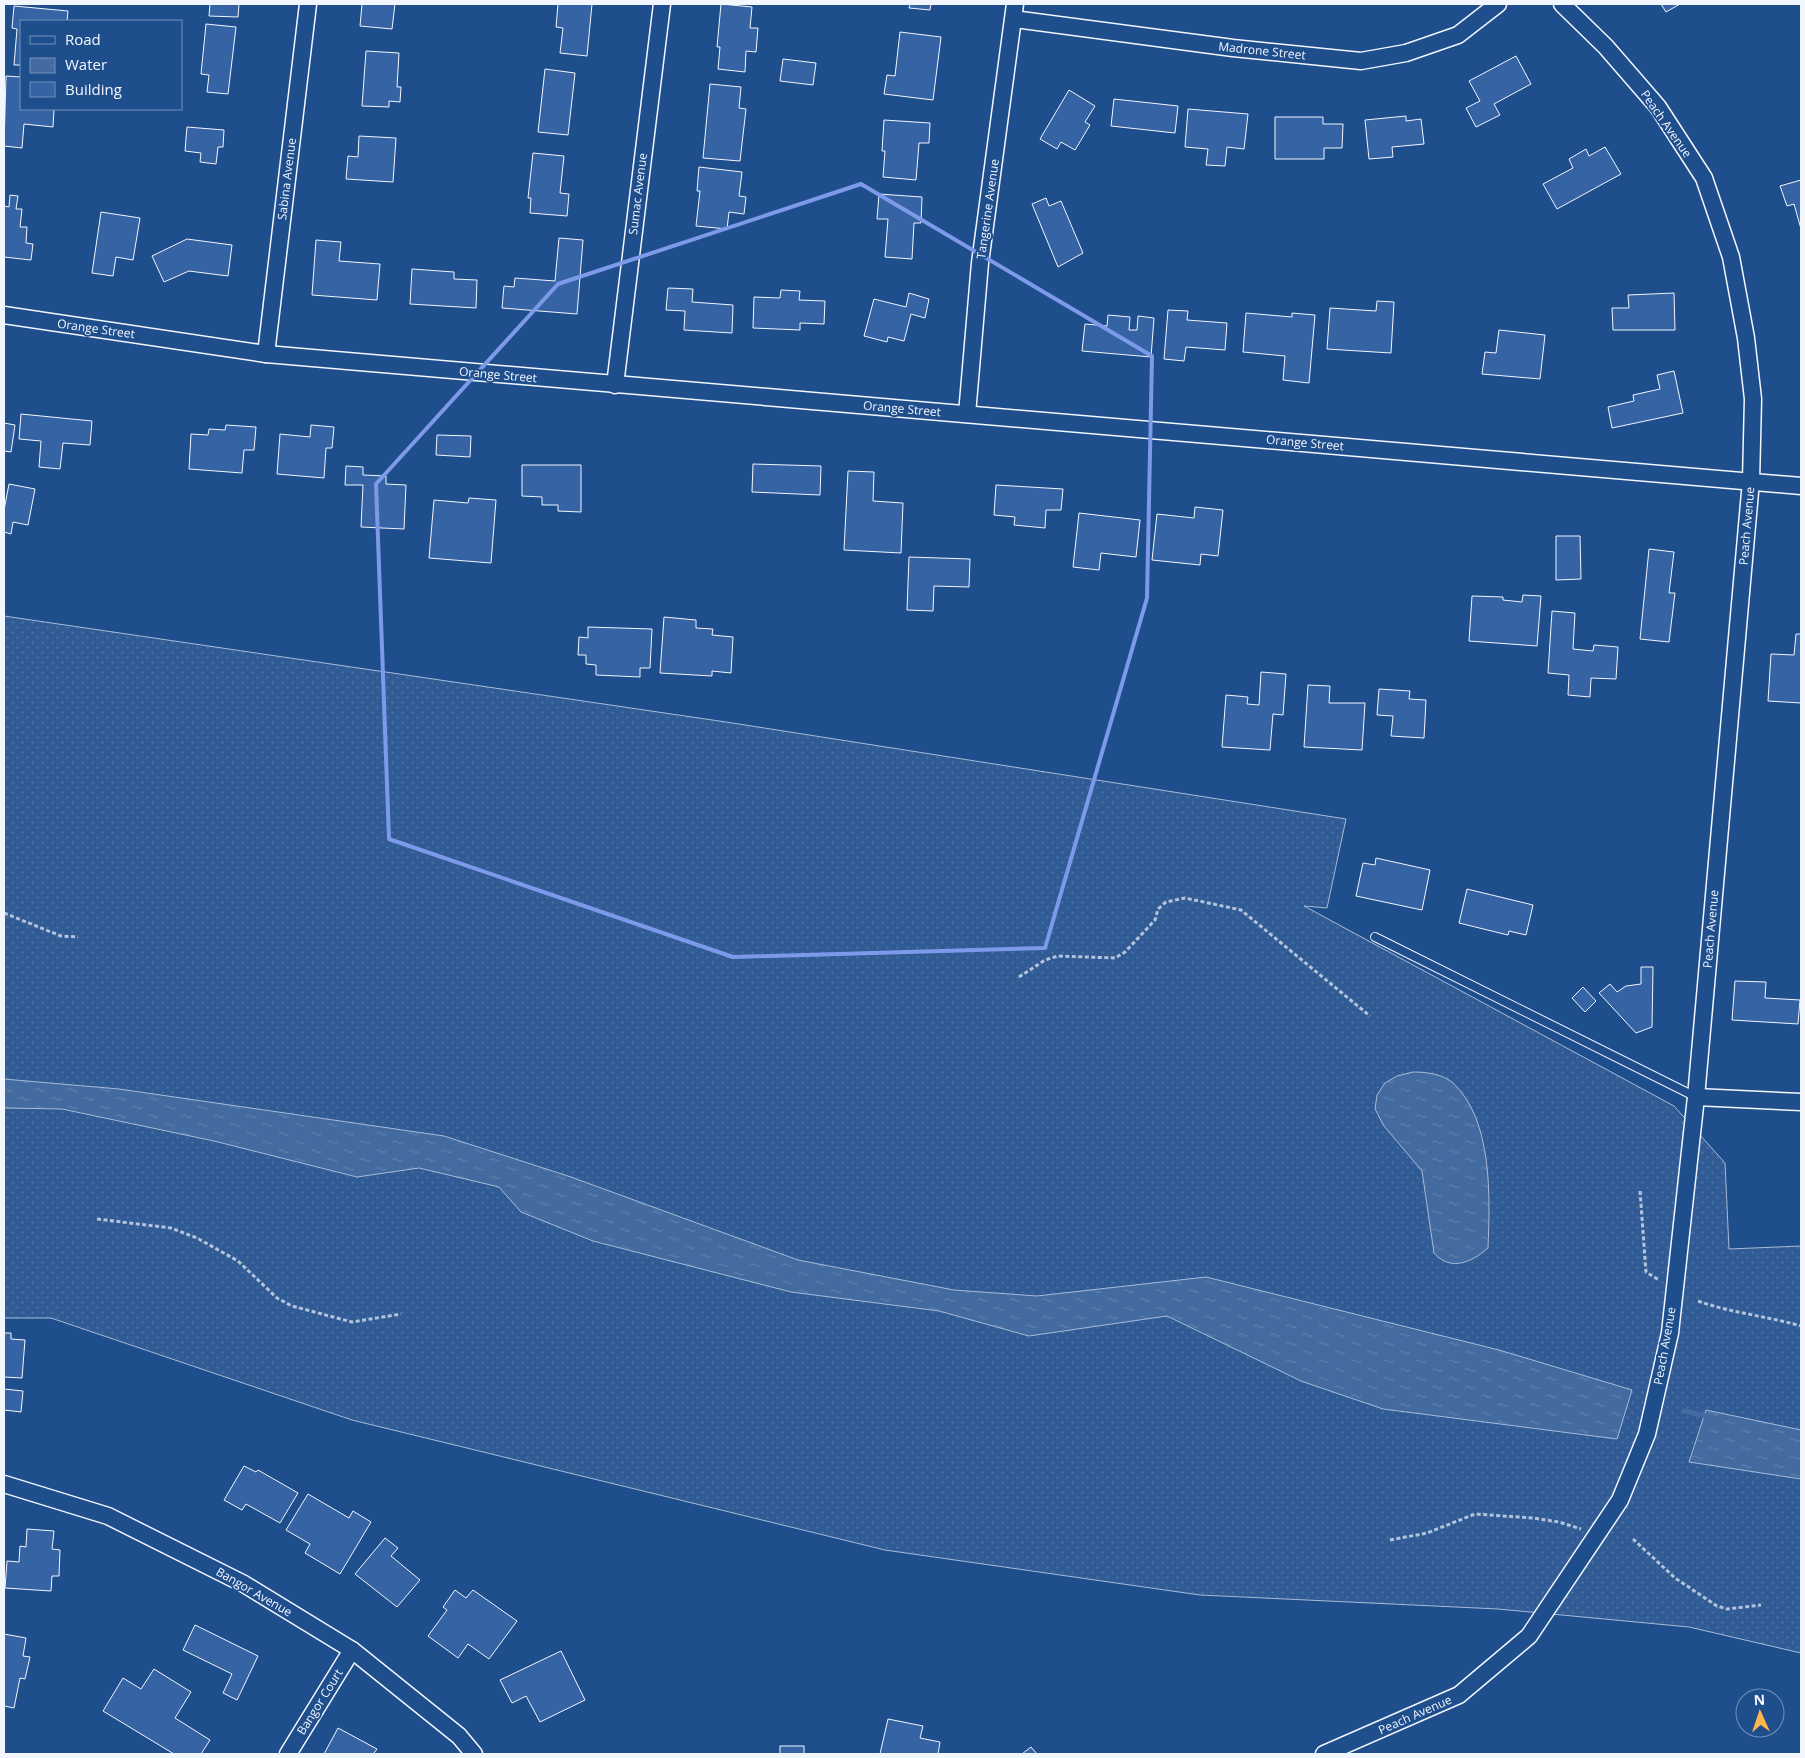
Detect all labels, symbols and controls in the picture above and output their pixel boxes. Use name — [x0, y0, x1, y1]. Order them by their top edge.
legend — [20, 20, 182, 110]
text: Road — [65, 29, 101, 49]
street label: Madrone Street — [1218, 37, 1307, 64]
text: Water — [65, 54, 107, 74]
text: Building — [65, 79, 122, 99]
street label: Peach Avenue — [1637, 87, 1696, 161]
street label: Sabina Avenue — [273, 137, 300, 221]
street label: Sumac Avenue — [624, 152, 651, 236]
street label: Tangerine Avenue — [972, 158, 1003, 260]
street label: Orange Street — [56, 315, 136, 342]
street label: Orange Street — [458, 363, 538, 386]
street label: Orange Street — [862, 397, 942, 420]
street label: Orange Street — [1265, 431, 1345, 454]
street label: Peach Avenue — [1735, 486, 1758, 566]
street label: Peach Avenue — [1699, 889, 1722, 969]
street label: Peach Avenue — [1649, 1305, 1680, 1386]
street label: Bangor Avenue — [213, 1563, 296, 1620]
street label: Bangor Court — [293, 1665, 347, 1738]
north arrow — [1735, 1688, 1785, 1738]
text: N — [1753, 1690, 1765, 1709]
street label: Peach Avenue — [1375, 1691, 1454, 1738]

